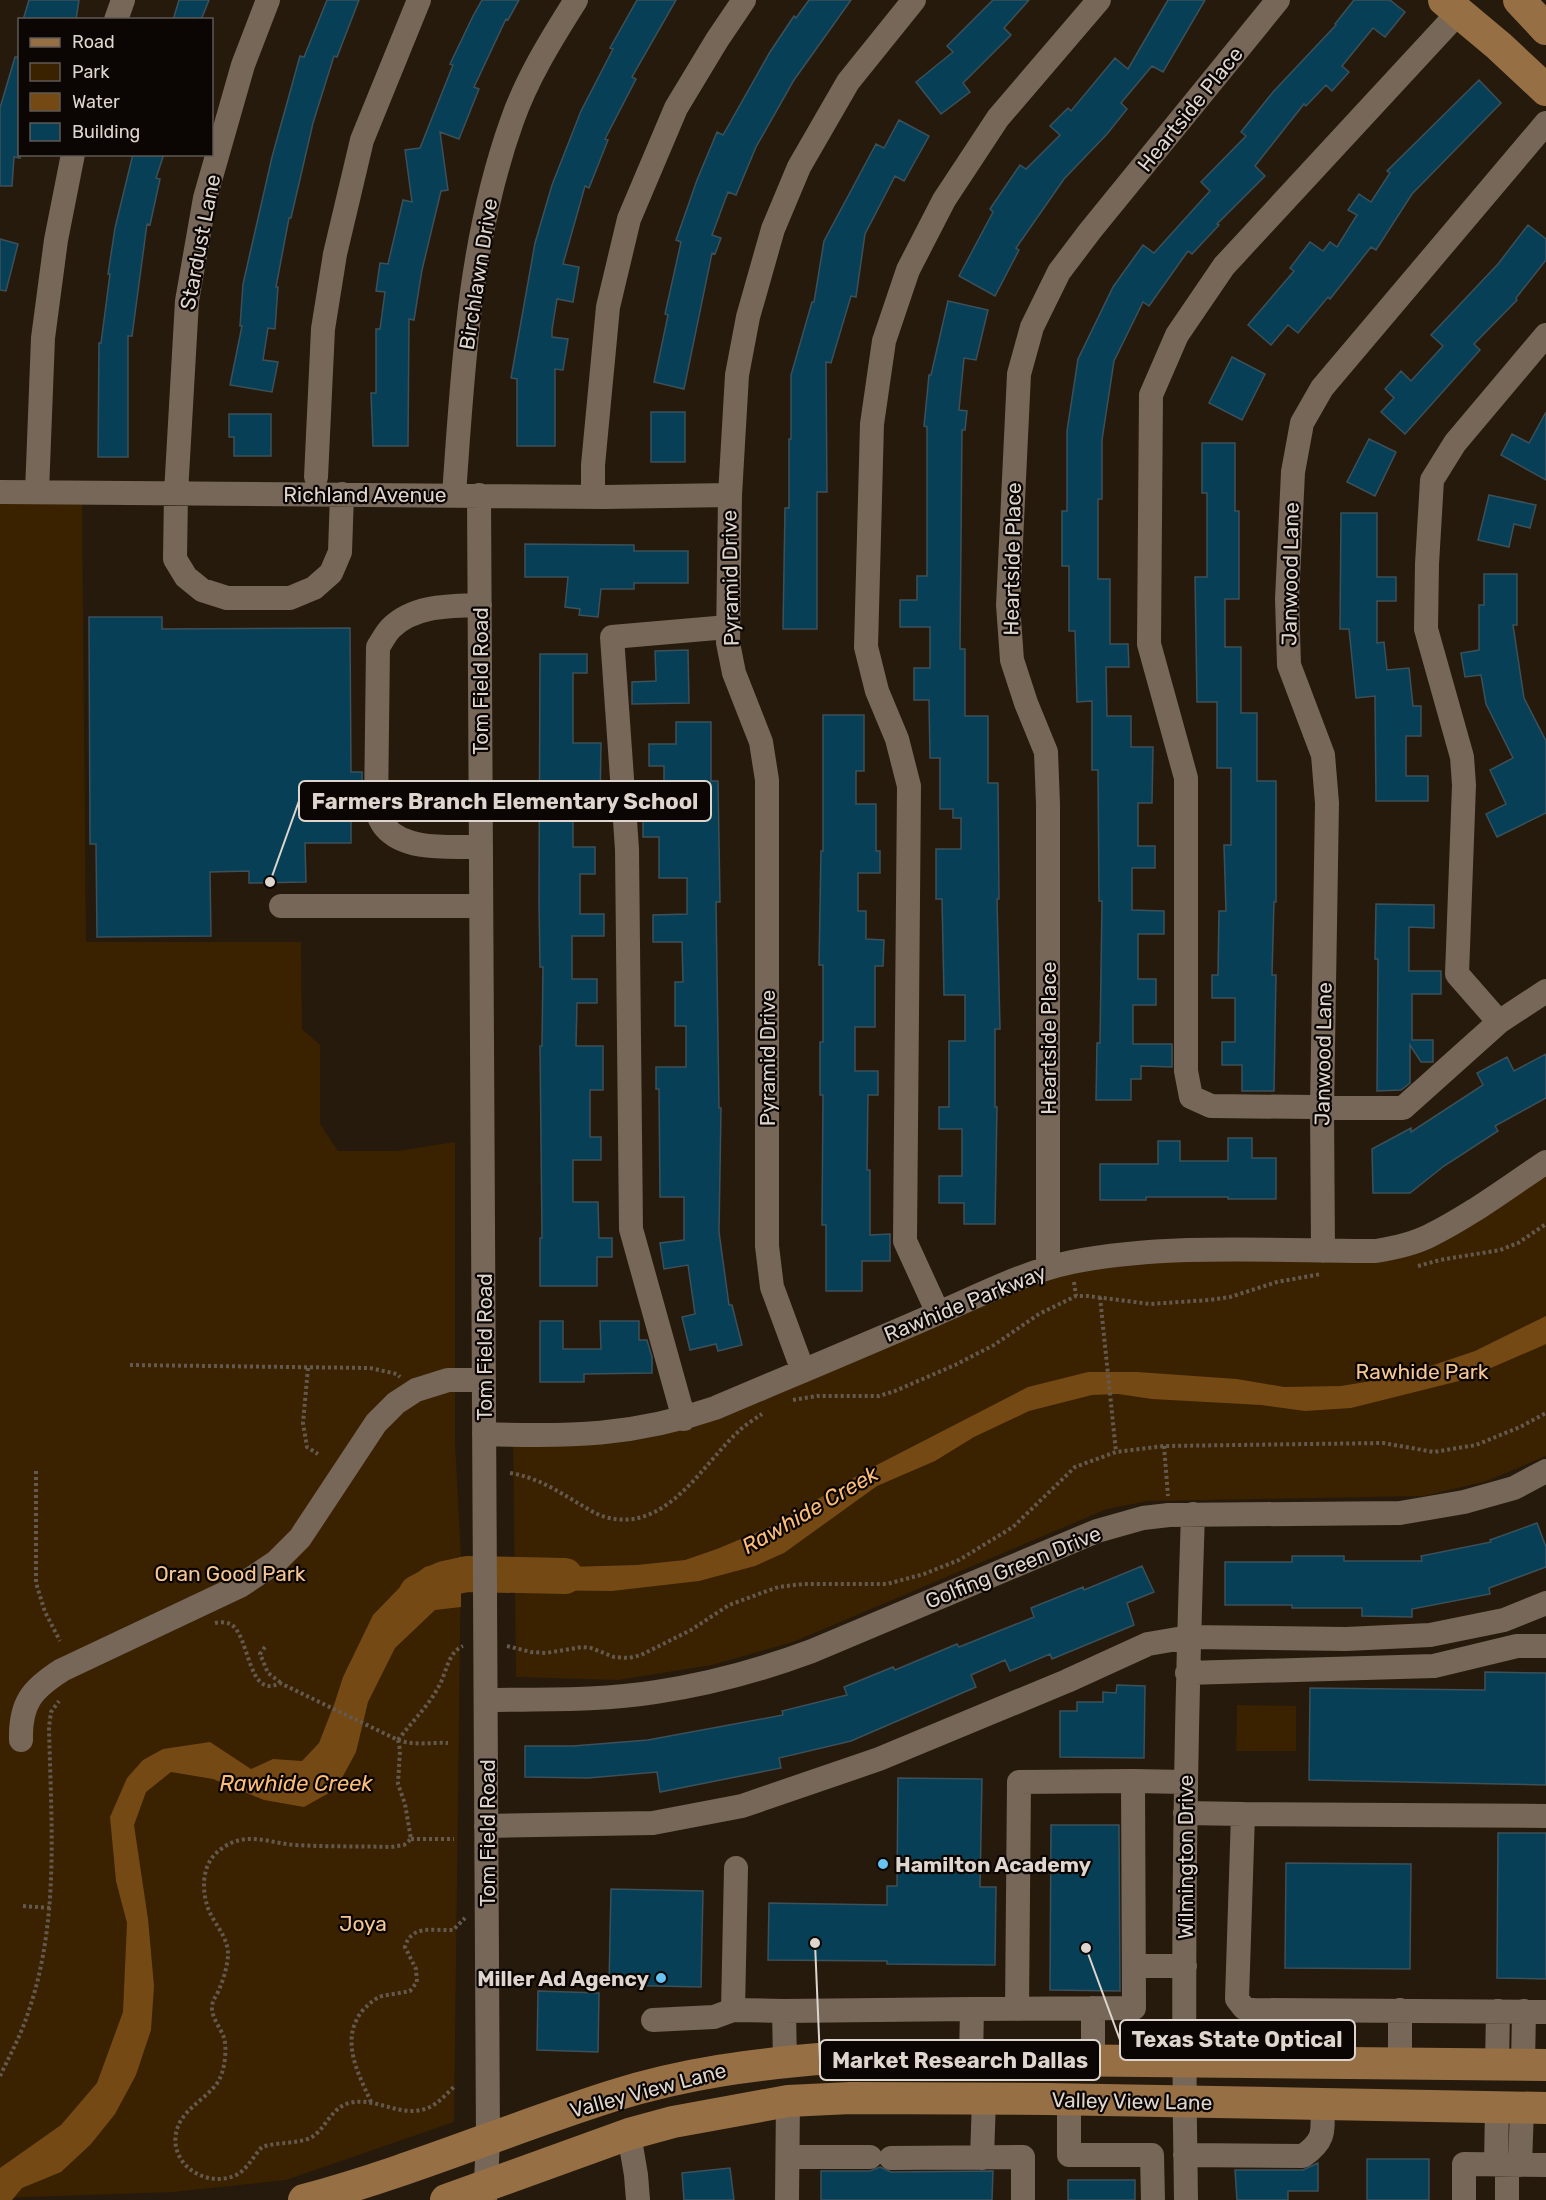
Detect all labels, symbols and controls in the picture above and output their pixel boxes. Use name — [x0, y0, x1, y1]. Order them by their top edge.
legend — [18, 18, 213, 156]
text: Road — [72, 31, 115, 53]
street label: Heartside Place — [1132, 42, 1248, 176]
text: Park — [72, 61, 110, 83]
text: Water — [72, 91, 120, 113]
text: Building — [72, 121, 140, 143]
street label: Stardust Lane — [175, 172, 225, 312]
street label: Birchlawn Drive — [454, 196, 502, 352]
street label: Richland Avenue — [283, 482, 447, 507]
street label: Heartside Place — [998, 482, 1026, 636]
street label: Janwood Lane — [1276, 502, 1304, 646]
street label: Pyramid Drive — [716, 510, 744, 646]
street label: Tom Field Road — [468, 607, 493, 755]
callout: Farmers Branch Elementary School — [299, 781, 711, 821]
text: Farmers Branch Elementary School — [312, 788, 698, 815]
street label: Heartside Place — [1036, 961, 1061, 1115]
street label: Janwood Lane — [1309, 982, 1337, 1126]
street label: Pyramid Drive — [755, 990, 780, 1126]
street label: Rawhide Parkway — [880, 1259, 1050, 1347]
street label: Tom Field Road — [472, 1273, 497, 1421]
park label: Rawhide Park — [1355, 1359, 1489, 1384]
water label: Rawhide Creek — [737, 1460, 884, 1560]
street label: Golfing Green Drive — [921, 1520, 1105, 1614]
park label: Oran Good Park — [154, 1561, 306, 1586]
street label: Tom Field Road — [475, 1759, 500, 1907]
water label: Rawhide Creek — [219, 1770, 373, 1797]
street label: Wilmington Drive — [1173, 1775, 1198, 1939]
place label: Hamilton Academy — [895, 1852, 1092, 1877]
marker: Hamilton Academy — [876, 1857, 890, 1871]
park label: Joya — [339, 1911, 387, 1936]
place label: Miller Ad Agency — [477, 1966, 649, 1991]
marker: Miller Ad Agency — [654, 1971, 668, 1985]
callout: Texas State Optical — [1120, 2020, 1355, 2060]
text: Texas State Optical — [1131, 2026, 1343, 2053]
callout: Market Research Dallas — [820, 2040, 1100, 2080]
text: Market Research Dallas — [832, 2047, 1088, 2074]
street label: Valley View Lane — [567, 2057, 729, 2123]
street label: Valley View Lane — [1051, 2087, 1213, 2115]

